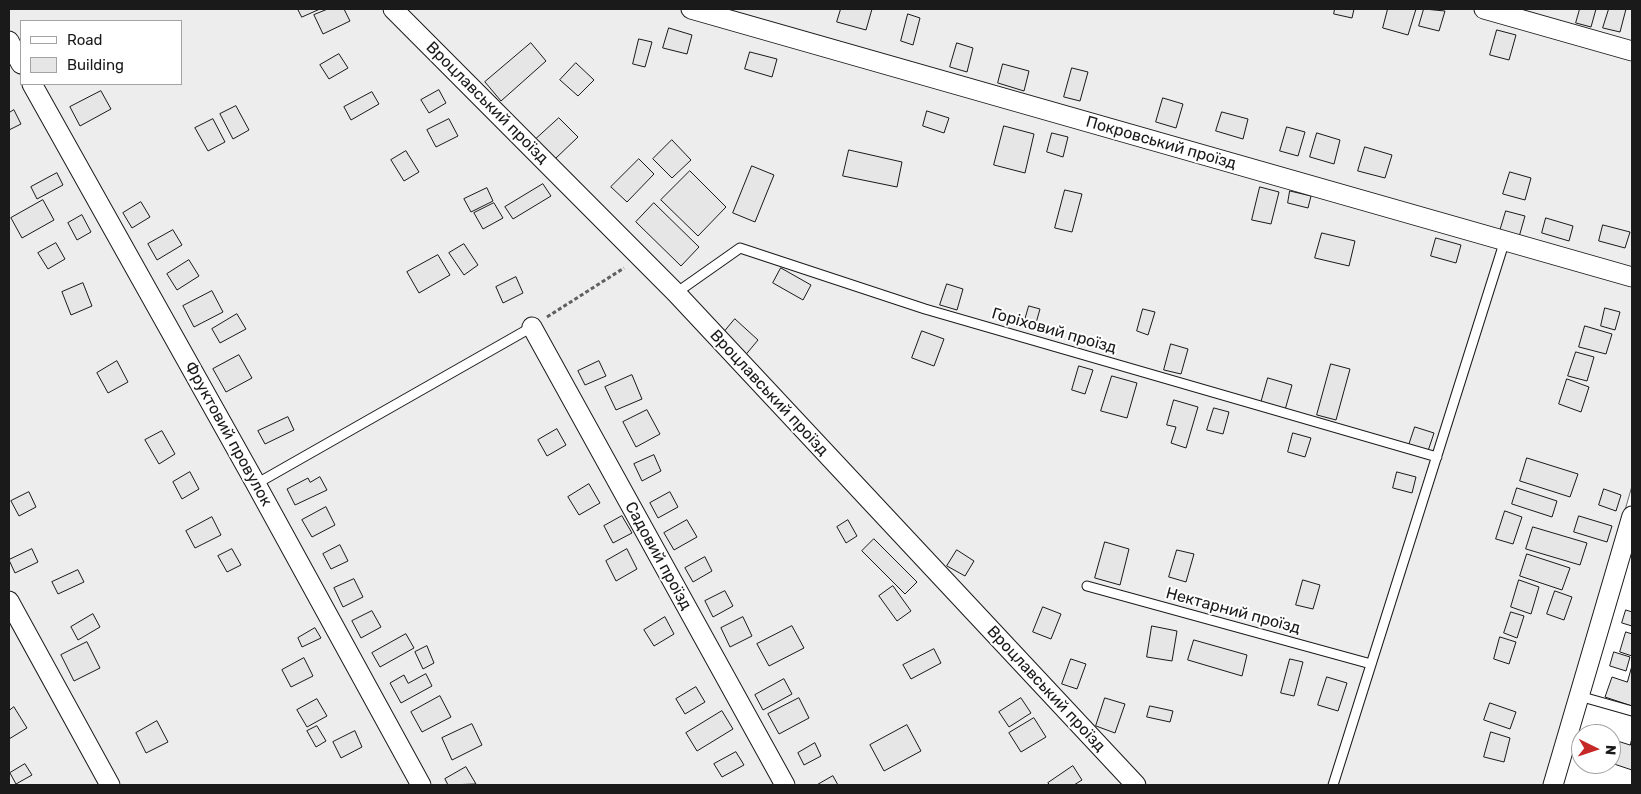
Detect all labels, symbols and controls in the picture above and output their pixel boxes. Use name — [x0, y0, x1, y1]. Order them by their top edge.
legend — [20, 20, 182, 85]
text: Road — [67, 31, 103, 49]
street label: Вроцлавський проїзд — [422, 38, 552, 168]
text: Building — [67, 56, 124, 74]
street label: Покровський проїзд — [1084, 112, 1238, 174]
street label: Горіховий проїзд — [989, 304, 1119, 358]
street label: Вроцлавський проїзд — [706, 326, 832, 460]
street label: Фруктовий провулок — [180, 358, 276, 510]
street label: Садовий проїзд — [620, 499, 696, 613]
street label: Нектарний проїзд — [1164, 584, 1302, 638]
street label: Вроцлавський проїзд — [983, 622, 1109, 756]
north arrow — [1571, 724, 1621, 774]
text: N — [1602, 744, 1619, 756]

